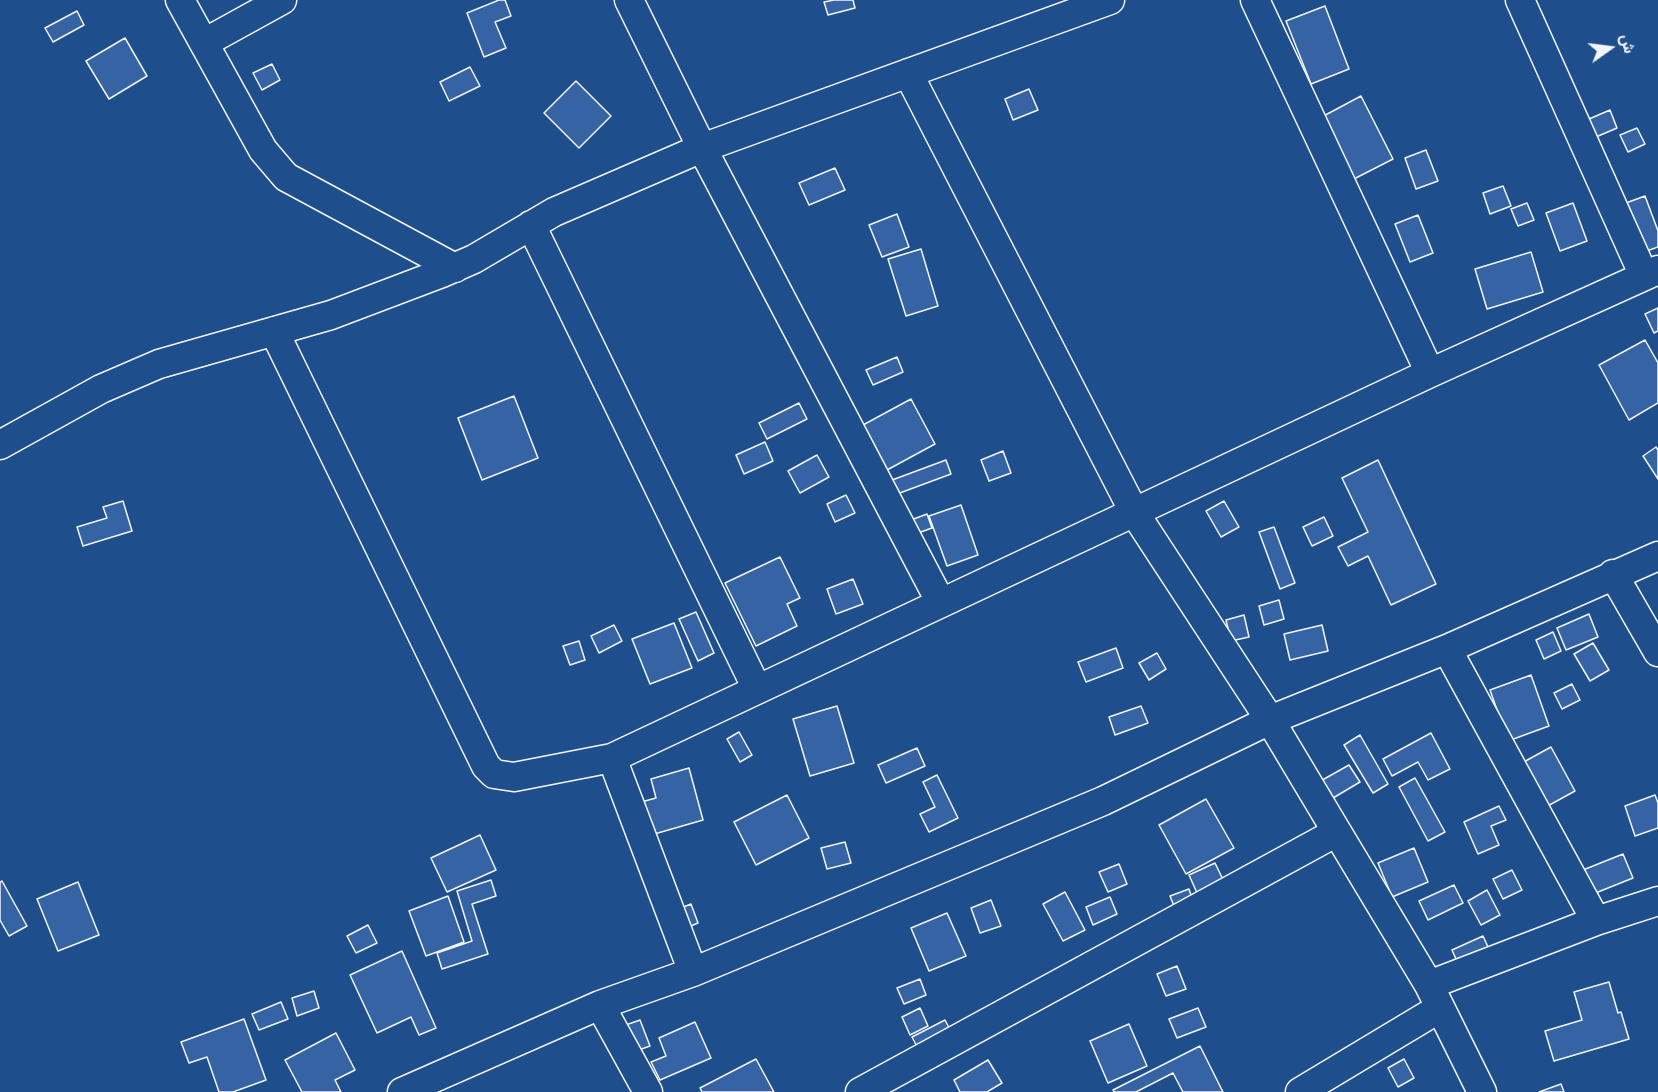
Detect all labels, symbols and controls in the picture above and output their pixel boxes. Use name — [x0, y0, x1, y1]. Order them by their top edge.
north arrow — [1580, 18, 1640, 78]
text: ش — [1615, 32, 1639, 55]

